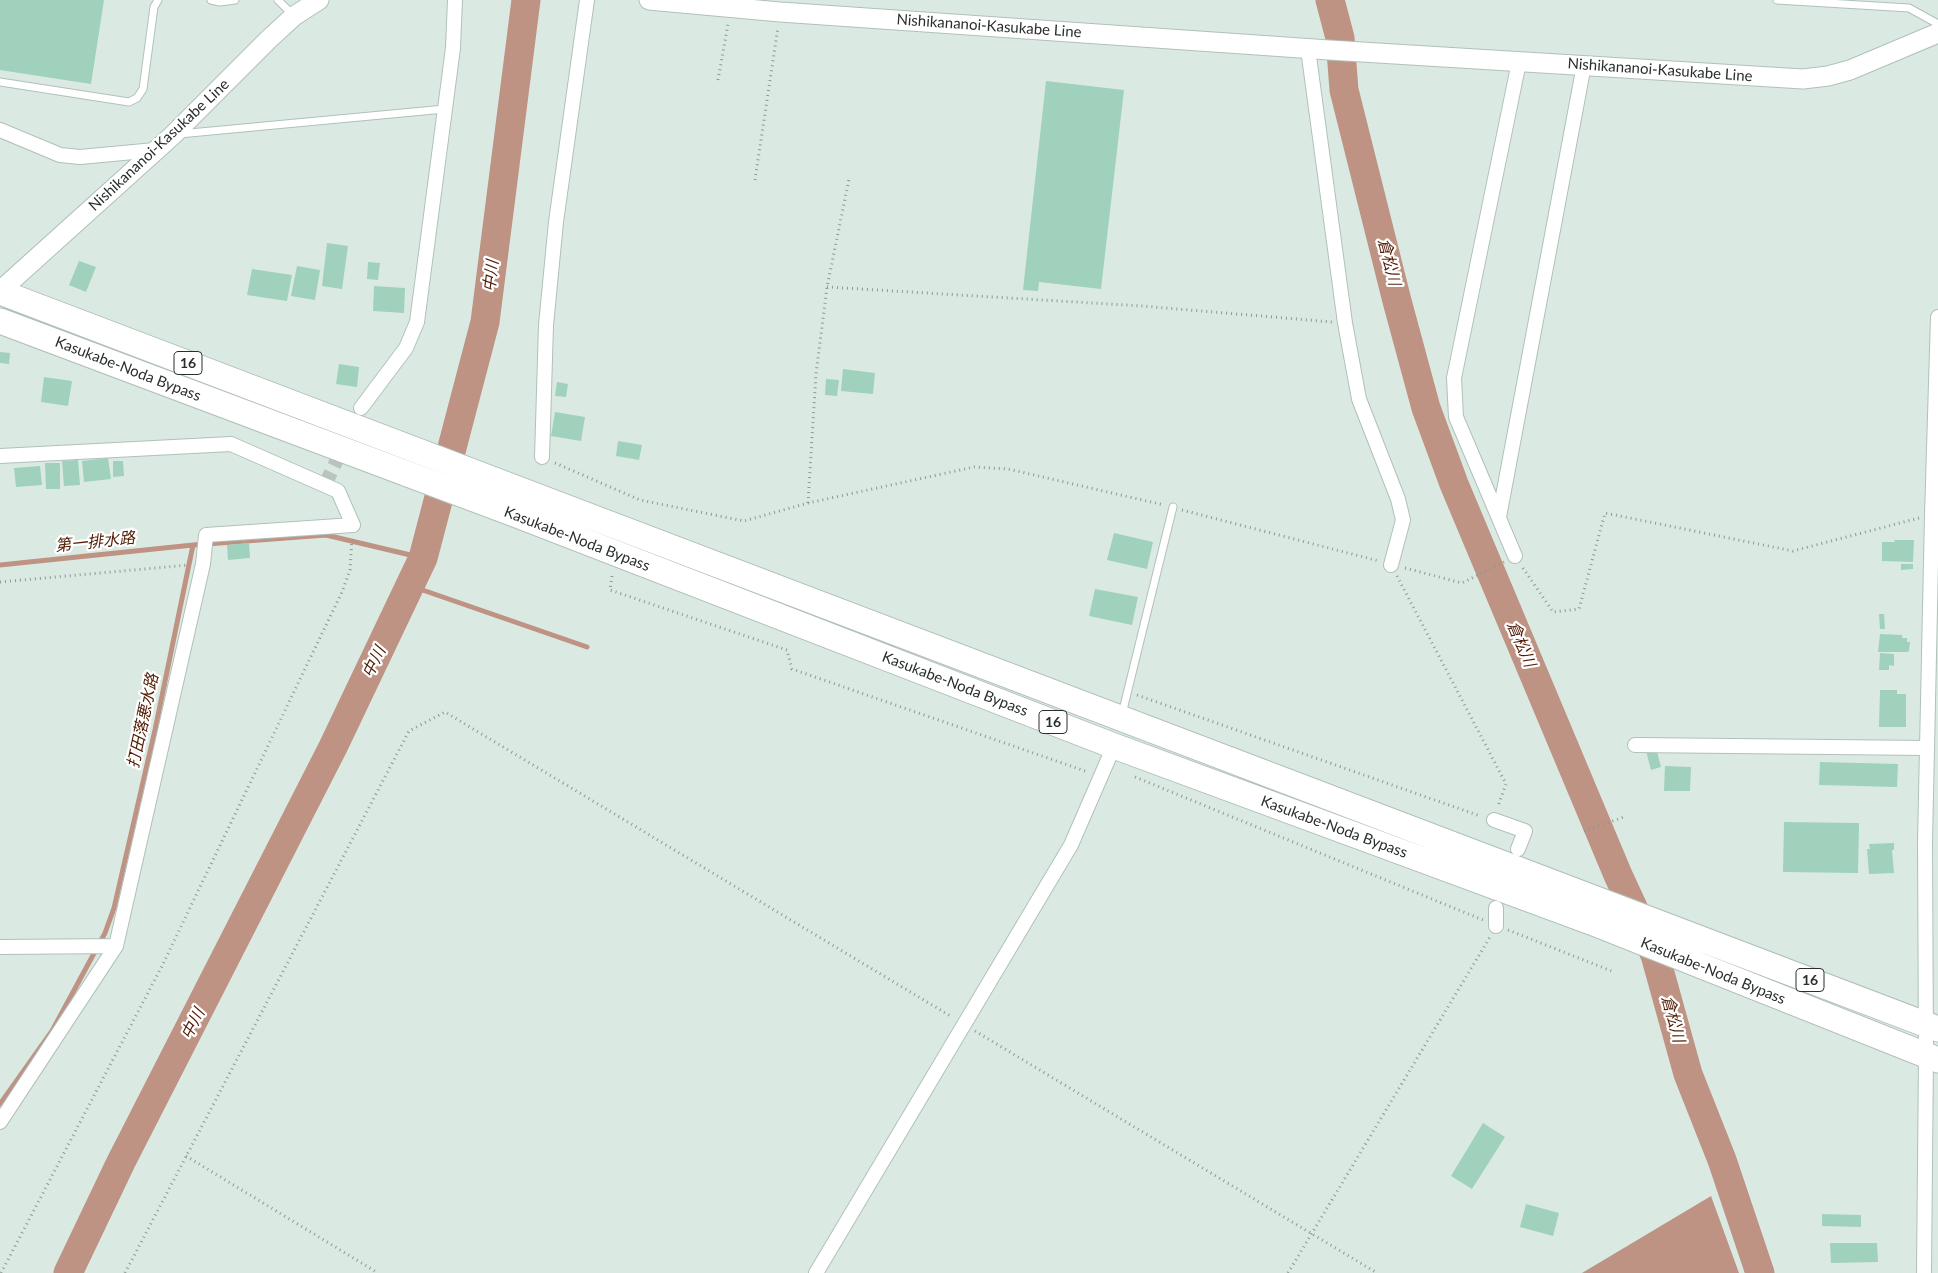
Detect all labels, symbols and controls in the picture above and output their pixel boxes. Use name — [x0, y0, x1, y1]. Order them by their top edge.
street label: Nishikananoi-Kasukabe Line — [896, 11, 1082, 41]
street label: Nishikananoi-Kasukabe Line — [1567, 55, 1753, 85]
street label: Nishikananoi-Kasukabe Line — [85, 75, 233, 215]
water label: 倉松川 — [1374, 236, 1404, 288]
water label: 中川 — [480, 259, 502, 293]
street label: Kasukabe-Noda Bypass — [53, 333, 203, 405]
road number: 16 — [174, 352, 202, 374]
street label: Kasukabe-Noda Bypass — [502, 503, 652, 575]
water label: 第一排水路 — [54, 528, 136, 556]
water label: 倉松川 — [1503, 618, 1539, 670]
water label: 中川 — [358, 643, 390, 681]
street label: Kasukabe-Noda Bypass — [880, 648, 1030, 720]
water label: 打田落悪水路 — [124, 672, 162, 770]
road number: 16 — [1039, 710, 1067, 734]
street label: Kasukabe-Noda Bypass — [1258, 792, 1410, 862]
street label: Kasukabe-Noda Bypass — [1638, 934, 1788, 1008]
road number: 16 — [1796, 968, 1824, 992]
water label: 倉松川 — [1658, 993, 1688, 1045]
water label: 中川 — [177, 1005, 209, 1043]

